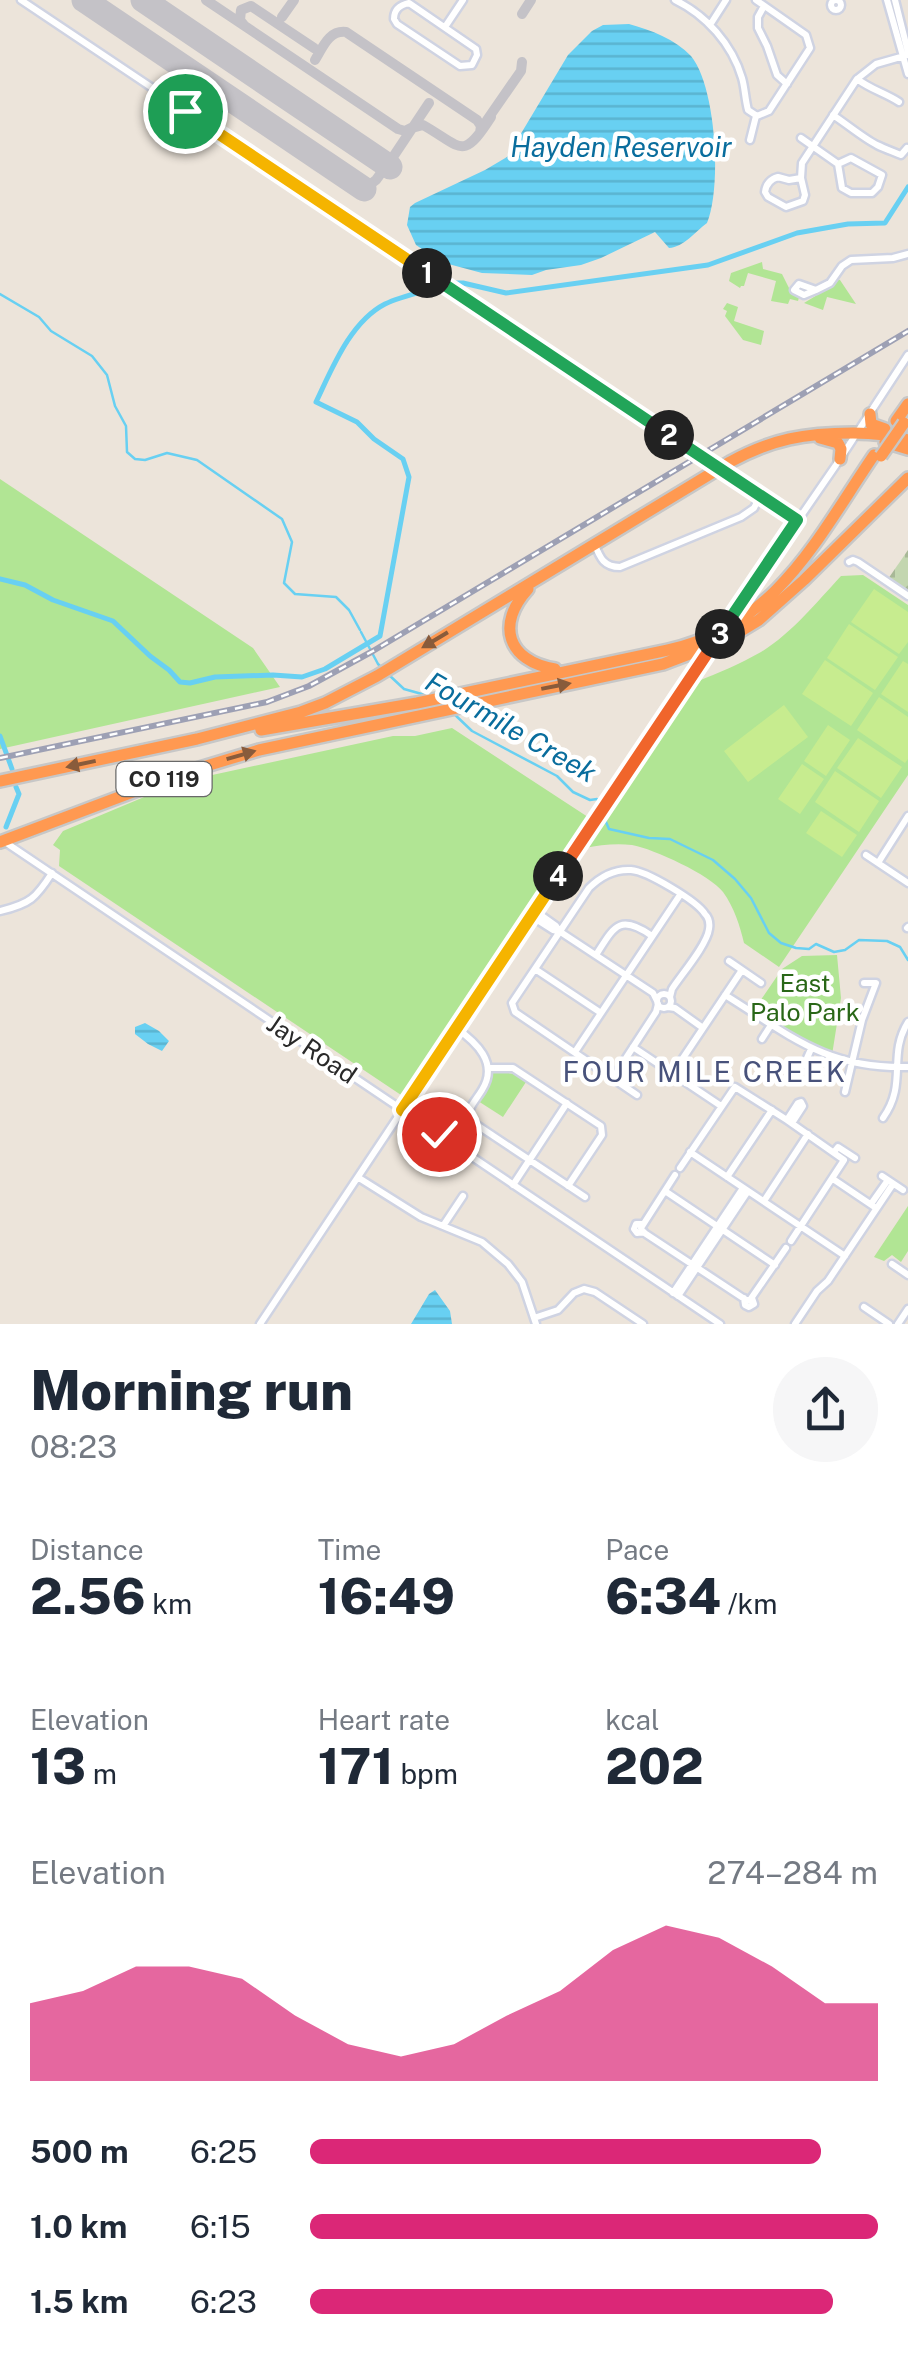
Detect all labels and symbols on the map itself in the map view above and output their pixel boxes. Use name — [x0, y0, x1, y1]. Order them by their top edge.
pin — [143, 69, 228, 154]
water label: Hayden Reservoir — [510, 130, 732, 163]
pin: 1 — [402, 248, 452, 298]
pin: 2 — [644, 410, 694, 460]
pin: 3 — [695, 609, 745, 659]
one-way arrow — [421, 631, 449, 648]
water label: Fourmile Creek — [420, 664, 603, 789]
one-way arrow — [541, 678, 572, 694]
one-way arrow — [226, 747, 256, 762]
one-way arrow — [65, 756, 96, 772]
road number: CO 119 — [116, 762, 212, 796]
pin: 4 — [533, 851, 583, 901]
park label: East Palo Park — [750, 968, 860, 1027]
street label: Jay Road — [261, 1008, 363, 1090]
district label: FOUR MILE CREEK — [562, 1055, 848, 1088]
pin — [397, 1092, 482, 1177]

